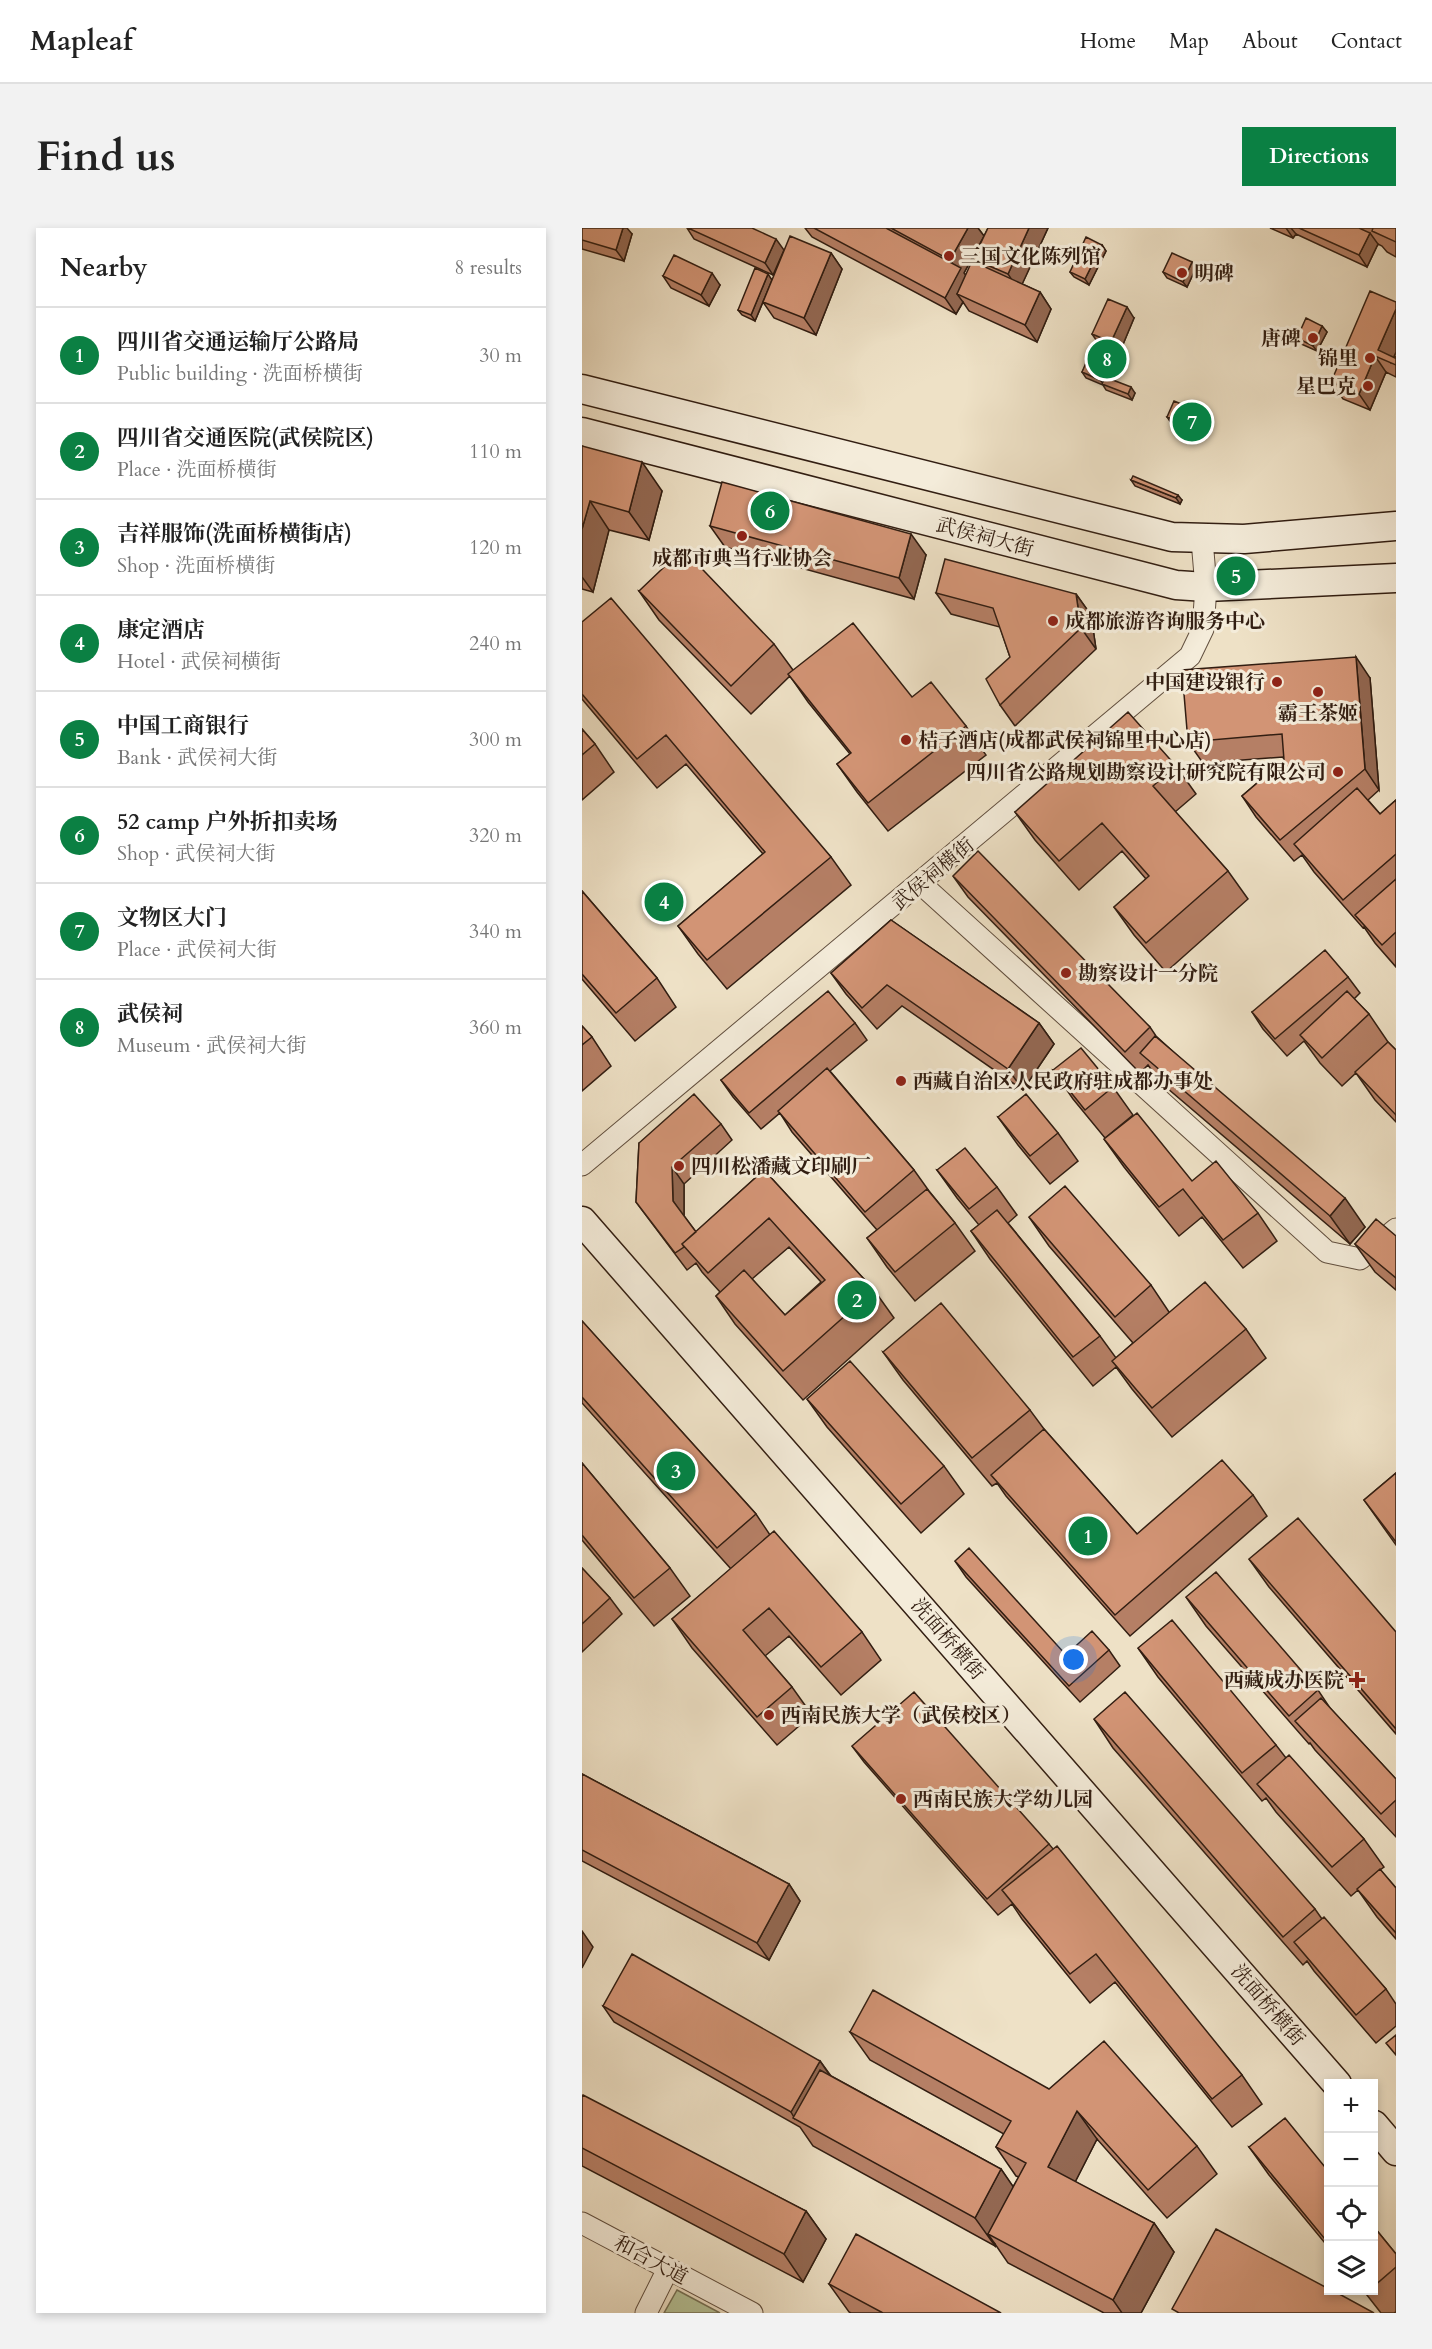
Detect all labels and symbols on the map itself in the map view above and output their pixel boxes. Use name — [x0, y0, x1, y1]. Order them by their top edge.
place label: 三国文化陈列馆 — [961, 243, 1101, 270]
marker: 三国文化陈列馆 — [942, 249, 956, 263]
place label: 明碑 — [1194, 260, 1234, 287]
marker: 明碑 — [1175, 266, 1189, 280]
place label: 唐碑 — [1261, 325, 1301, 352]
marker: 唐碑 — [1306, 331, 1320, 345]
pin: 8 — [1088, 336, 1126, 382]
place label: 锦里 — [1318, 345, 1358, 372]
marker: 锦里 — [1363, 351, 1377, 365]
place label: 星巴克 — [1296, 373, 1356, 400]
marker: 星巴克 — [1361, 379, 1375, 393]
pin: 7 — [1172, 400, 1212, 444]
pin: 6 — [750, 488, 789, 534]
street label: 武侯祠大街 — [933, 511, 1037, 563]
marker: 成都市典当行业协会 — [735, 529, 749, 543]
place label: 成都市典当行业协会 — [652, 545, 832, 572]
pin: 5 — [1216, 554, 1256, 598]
place label: 成都旅游咨询服务中心 — [1065, 608, 1265, 635]
marker: 成都旅游咨询服务中心 — [1046, 614, 1060, 628]
place label: 中国建设银行 — [1145, 669, 1265, 696]
marker: 中国建设银行 — [1270, 675, 1284, 689]
marker: 霸王茶姬 — [1311, 685, 1325, 699]
place label: 霸王茶姬 — [1278, 700, 1358, 727]
place label: 桔子酒店(成都武侯祠锦里中心店) — [918, 727, 1212, 754]
marker: 桔子酒店(成都武侯祠锦里中心店) — [899, 733, 913, 747]
place label: 四川省公路规划勘察设计研究院有限公司 — [966, 759, 1326, 786]
marker: 四川省公路规划勘察设计研究院有限公司 — [1331, 765, 1345, 779]
street label: 武侯祠横街 — [886, 832, 980, 916]
pin: 4 — [644, 880, 683, 924]
place label: 勘察设计一分院 — [1078, 960, 1218, 987]
marker: 勘察设计一分院 — [1059, 966, 1073, 980]
place label: 西藏自治区人民政府驻成都办事处 — [913, 1068, 1213, 1095]
marker: 西藏自治区人民政府驻成都办事处 — [894, 1074, 908, 1088]
place label: 四川松潘藏文印刷厂 — [691, 1153, 871, 1180]
marker: 四川松潘藏文印刷厂 — [672, 1159, 686, 1173]
pin: 2 — [838, 1278, 876, 1322]
pin: 3 — [656, 1448, 695, 1494]
pin: 1 — [1068, 1514, 1108, 1558]
street label: 洗面桥横街 — [905, 1592, 991, 1686]
your location — [1059, 1645, 1088, 1674]
place label: 西藏成办医院 — [1224, 1667, 1344, 1694]
marker: 西藏成办医院 — [1348, 1671, 1366, 1689]
place label: 西南民族大学（武侯校区） — [781, 1702, 1021, 1729]
marker: 西南民族大学（武侯校区） — [762, 1708, 776, 1722]
place label: 西南民族大学幼儿园 — [913, 1786, 1093, 1813]
marker: 西南民族大学幼儿园 — [894, 1792, 908, 1806]
street label: 洗面桥横街 — [1225, 1958, 1311, 2052]
street label: 和合大道 — [609, 2229, 693, 2291]

